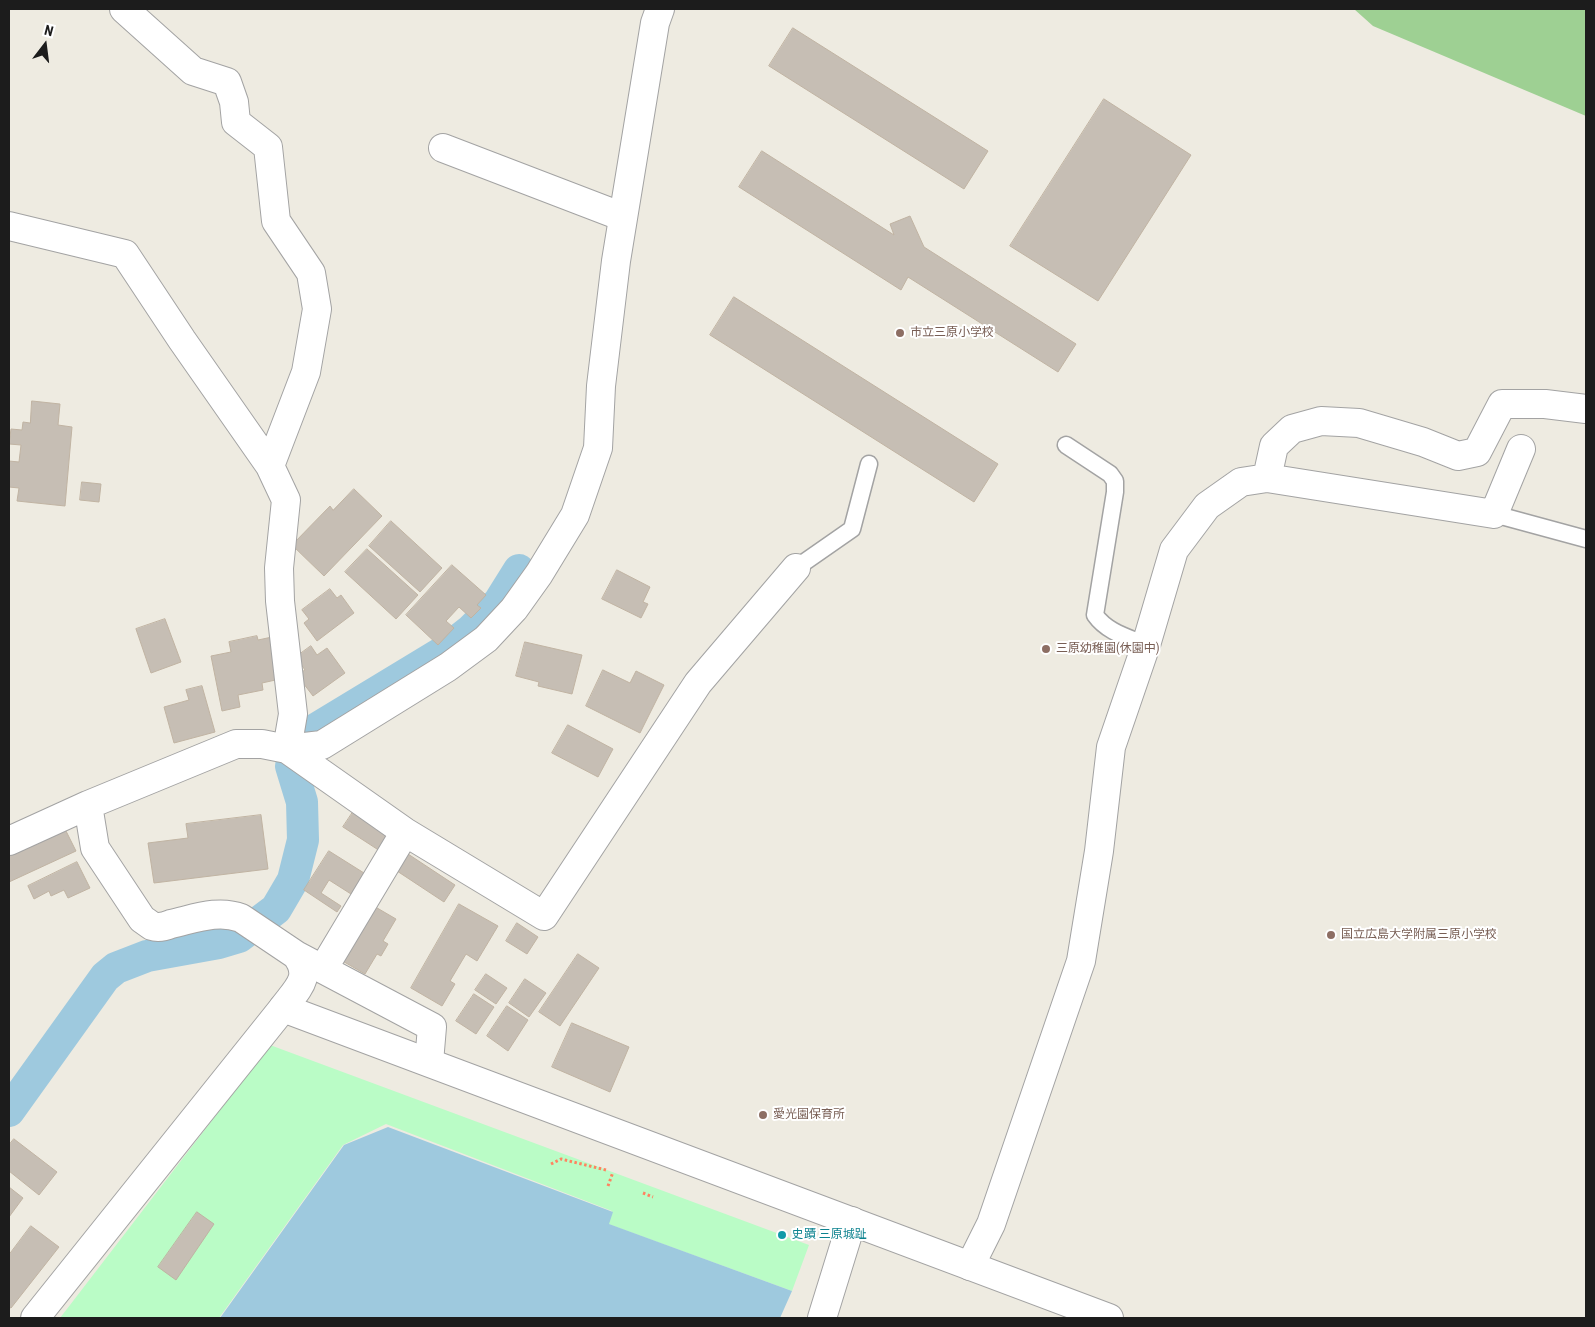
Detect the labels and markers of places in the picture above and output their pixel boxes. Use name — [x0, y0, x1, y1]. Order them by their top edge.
place label: 市立三原小学校 — [910, 326, 994, 340]
marker: 市立三原小学校 — [894, 327, 906, 339]
place label: 三原幼稚園(休園中) — [1056, 642, 1160, 656]
marker: 三原幼稚園(休園中) — [1040, 643, 1052, 655]
place label: 国立広島大学附属三原小学校 — [1341, 928, 1497, 942]
marker: 国立広島大学附属三原小学校 — [1325, 929, 1337, 941]
place label: 愛光園保育所 — [773, 1108, 845, 1122]
marker: 愛光園保育所 — [757, 1109, 769, 1121]
place label: 史蹟 三原城趾 — [792, 1228, 867, 1242]
marker: 史蹟 三原城趾 — [776, 1229, 788, 1241]

